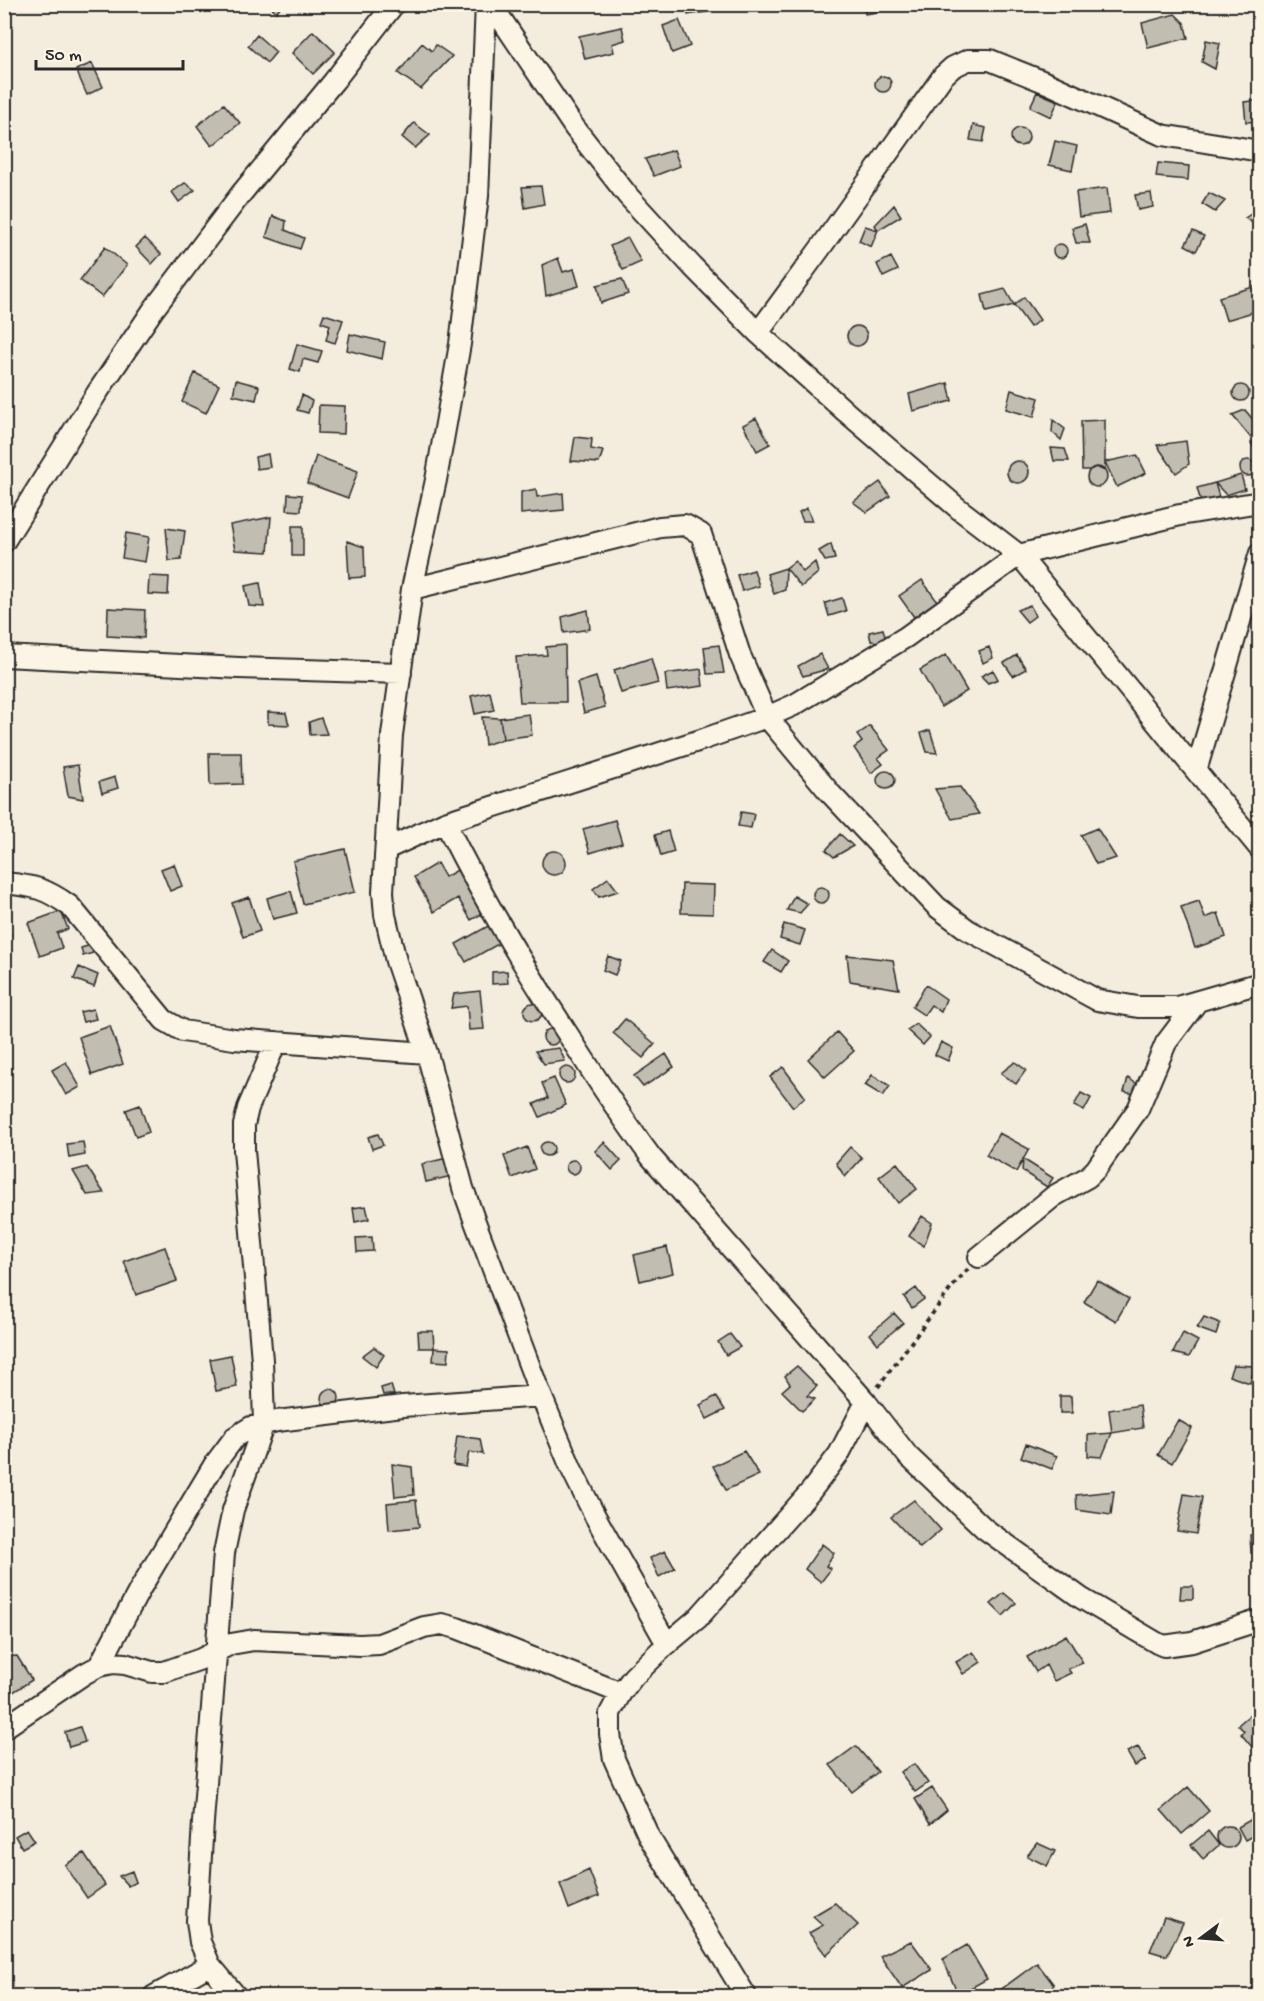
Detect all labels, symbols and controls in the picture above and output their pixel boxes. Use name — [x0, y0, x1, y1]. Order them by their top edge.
scale bar — [36, 33, 183, 71]
text: 50 m — [45, 46, 82, 67]
north arrow — [1171, 1908, 1231, 1968]
text: N — [1179, 1933, 1201, 1949]

